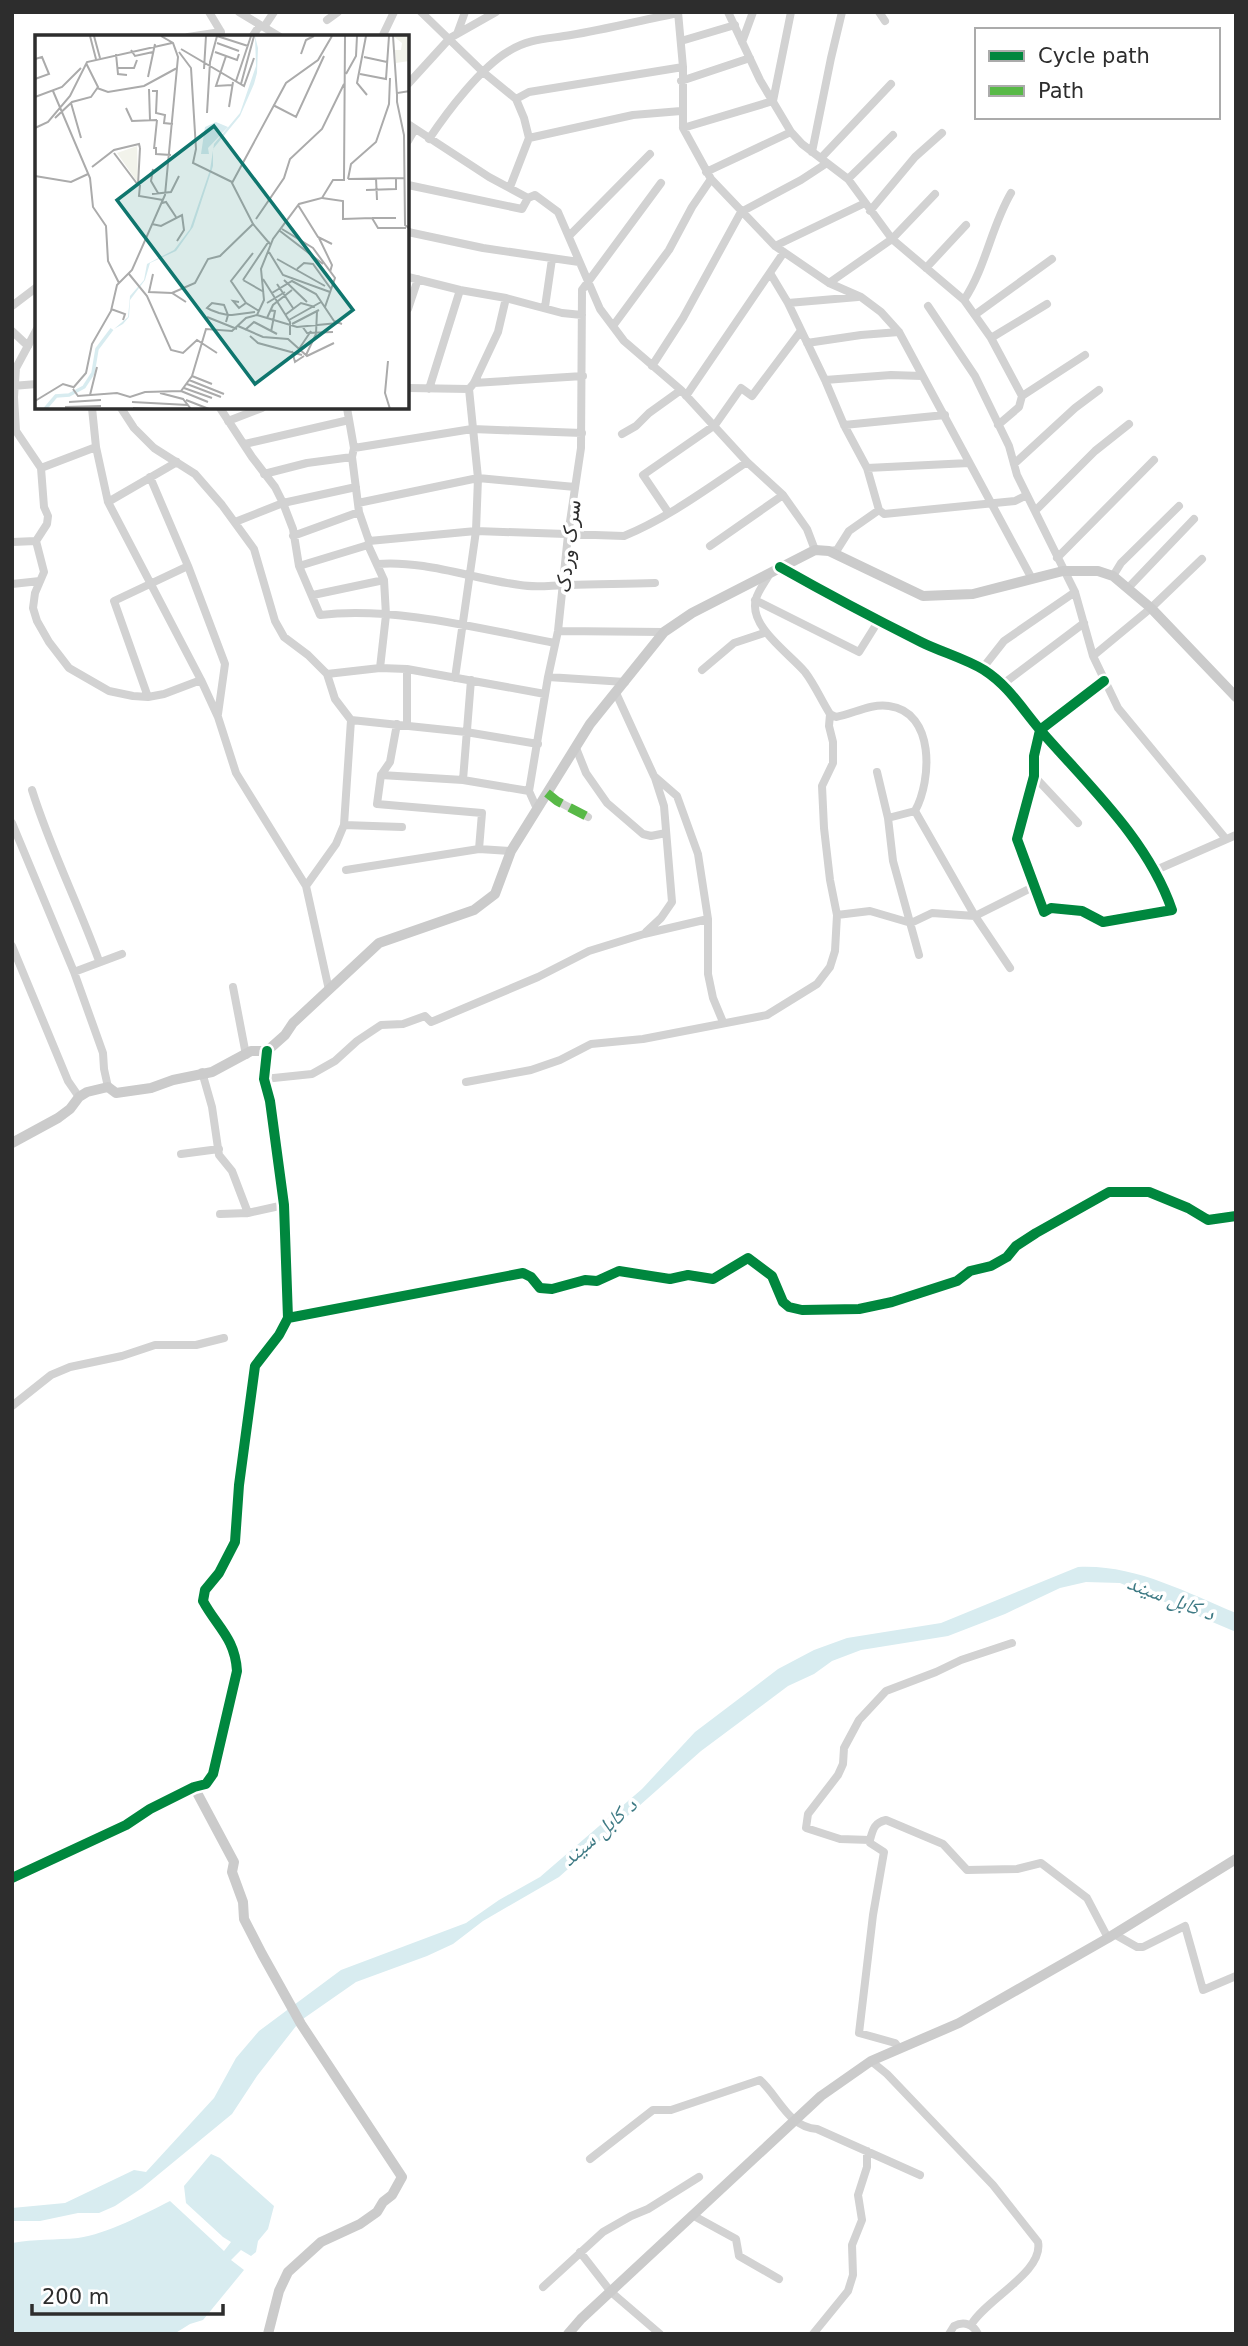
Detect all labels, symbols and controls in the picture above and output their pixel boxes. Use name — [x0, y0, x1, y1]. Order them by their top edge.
legend — [975, 28, 1220, 119]
inset map — [35, 35, 410, 410]
text: Cycle path — [1038, 44, 1150, 68]
text: Path — [1038, 79, 1084, 103]
street label: سرک وردک — [551, 498, 586, 594]
water label: د کابل سيند — [1124, 1570, 1218, 1627]
water label: د کابل سيند — [557, 1793, 642, 1872]
scale bar — [32, 2272, 222, 2316]
text: 200 m — [42, 2285, 109, 2309]

